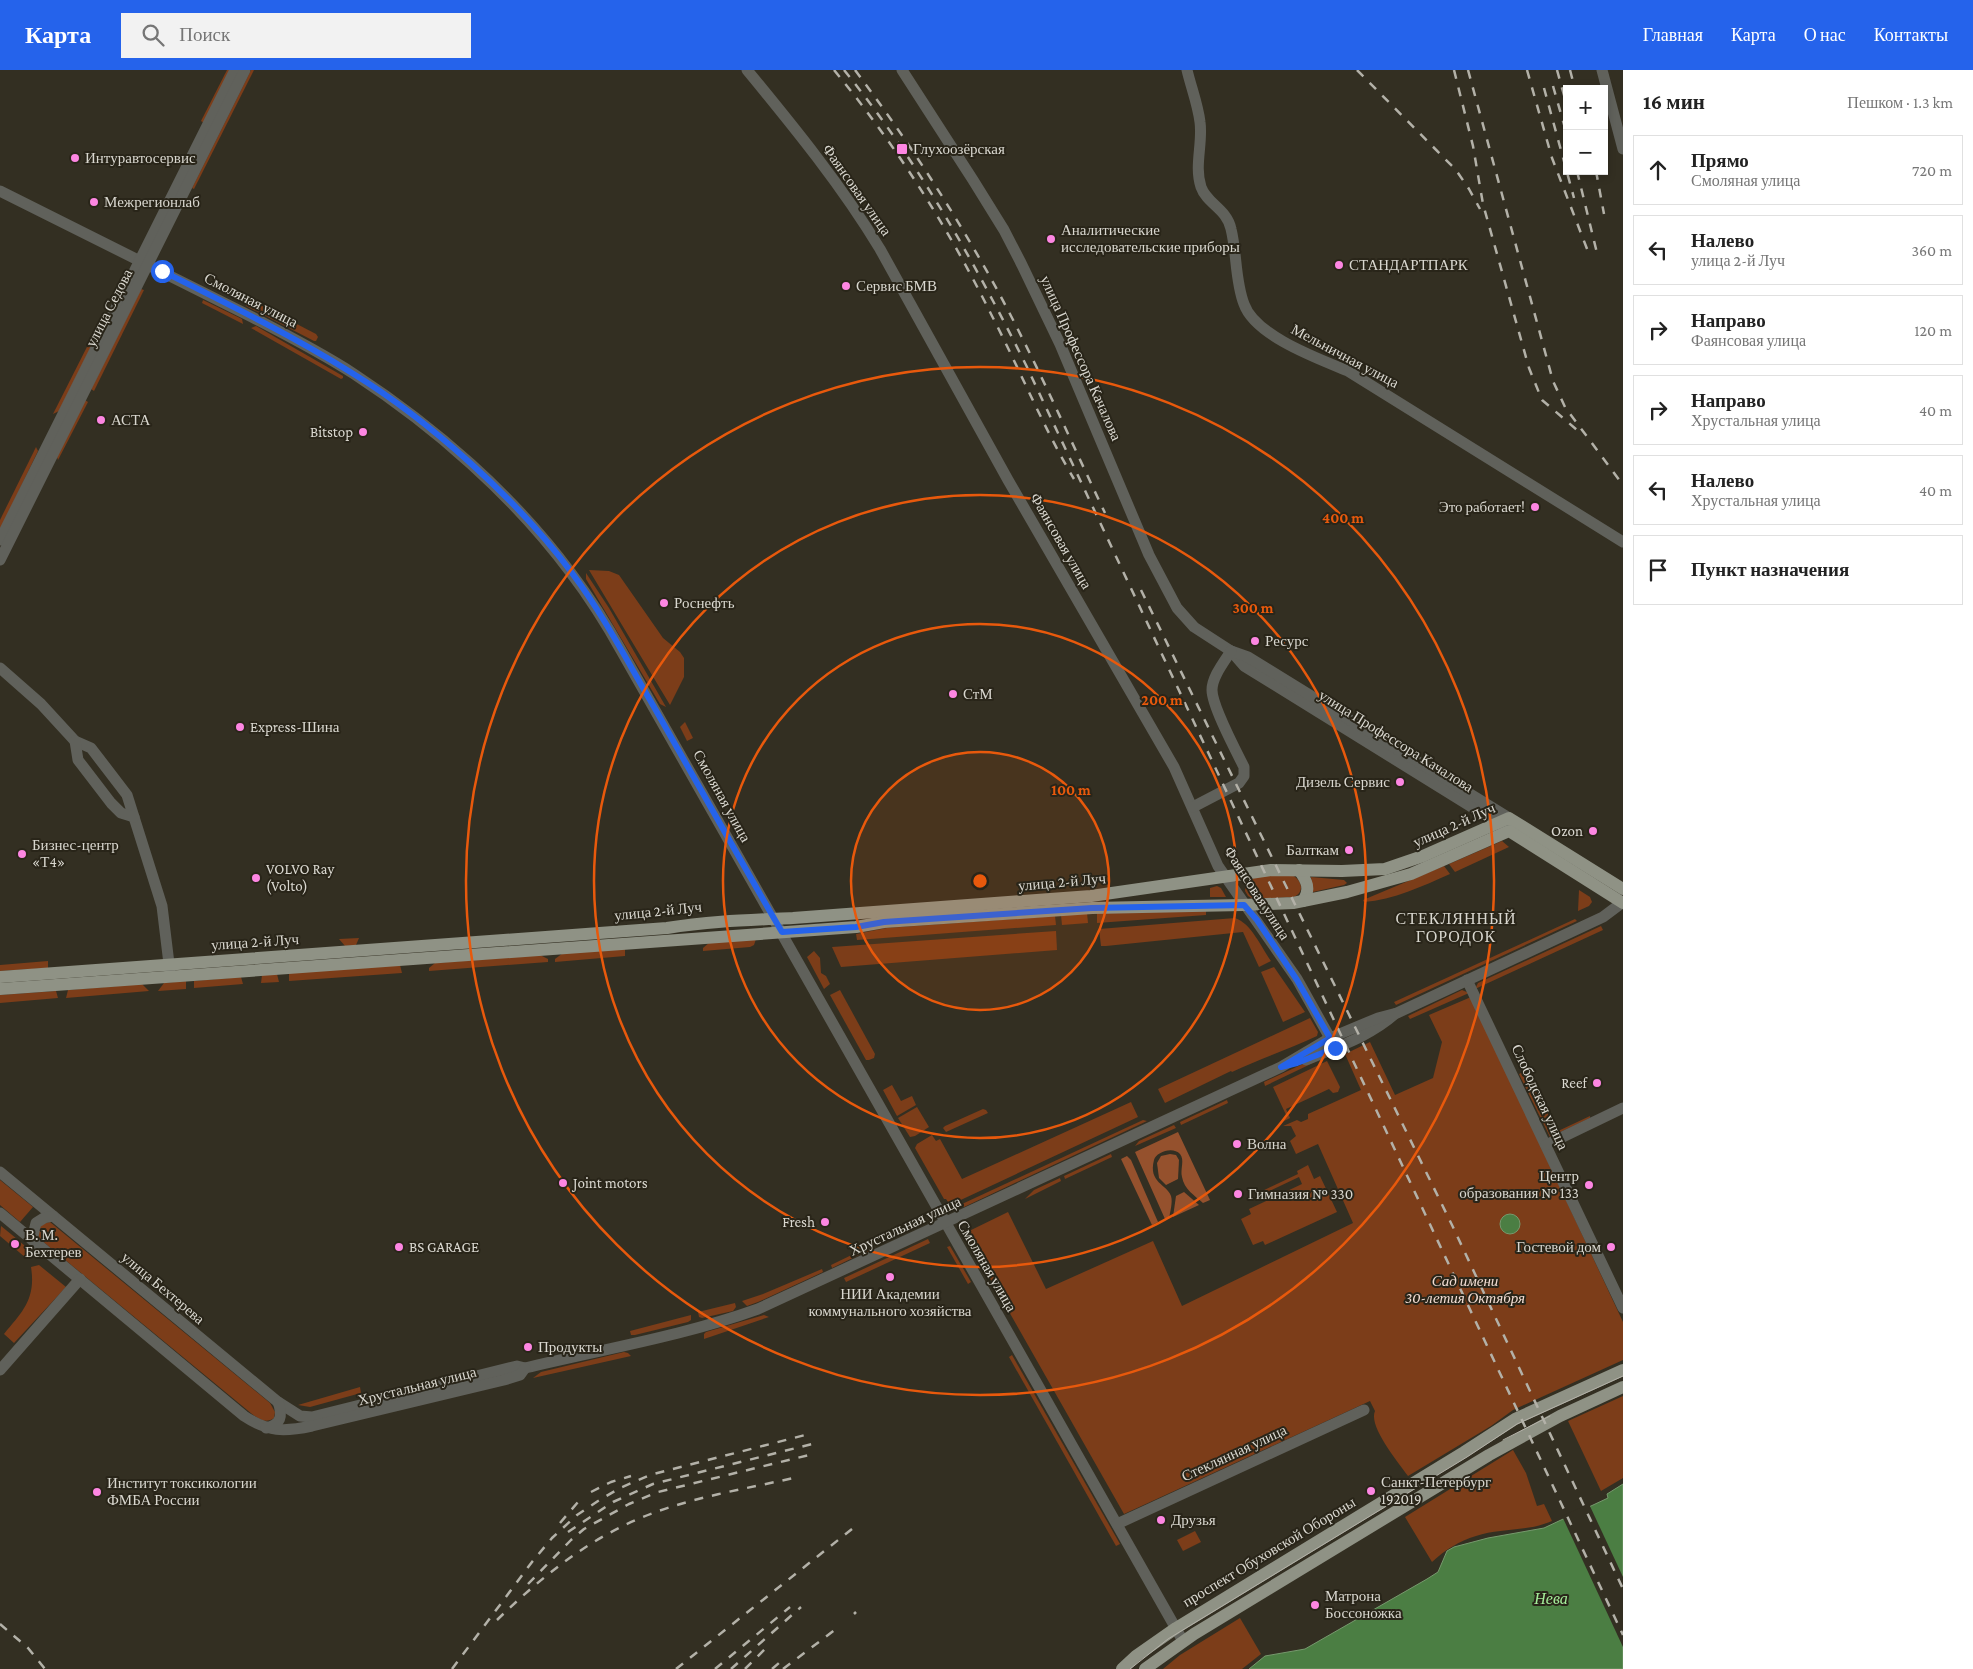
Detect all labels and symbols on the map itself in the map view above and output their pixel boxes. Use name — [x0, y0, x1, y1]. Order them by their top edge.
street label: Фаянсовая улица — [820, 141, 895, 239]
place label: Глухоозёрская — [913, 141, 1005, 157]
marker: Глухоозёрская — [895, 142, 909, 156]
place label: Интуравтосервис — [85, 150, 196, 166]
marker: Интуравтосервис — [69, 152, 81, 164]
place label: Межрегионлаб — [104, 194, 200, 210]
marker: Межрегионлаб — [88, 196, 100, 208]
place label: Аналитические исследовательские приборы — [1061, 222, 1240, 255]
marker: Аналитические исследовательские приборы — [1045, 233, 1057, 245]
place label: СТАНДАРТПАРК — [1349, 257, 1469, 273]
marker: СТАНДАРТПАРК — [1333, 259, 1345, 271]
route start — [151, 260, 174, 283]
street label: улица Седова — [83, 266, 136, 350]
street label: Смоляная улица — [202, 270, 301, 331]
street label: улица Профессора Качалова — [1037, 273, 1125, 443]
place label: Сервис БМВ — [856, 278, 937, 294]
marker: Сервис БМВ — [840, 280, 852, 292]
street label: Мельничная улица — [1289, 321, 1402, 391]
place label: АСТА — [111, 412, 151, 428]
marker: АСТА — [95, 414, 107, 426]
place label: Bitstop — [310, 424, 353, 441]
marker: Bitstop — [357, 426, 369, 438]
street label: Фаянсовая улица — [1027, 490, 1095, 592]
place label: Это работает! — [1439, 499, 1525, 515]
marker: Это работает! — [1529, 501, 1541, 513]
text: 400 m — [1322, 510, 1364, 526]
place label: Роснефть — [674, 595, 735, 611]
marker: Роснефть — [658, 597, 670, 609]
text: 300 m — [1232, 600, 1274, 616]
place label: Ресурс — [1265, 633, 1309, 649]
marker: Ресурс — [1249, 635, 1261, 647]
place label: СтМ — [963, 686, 993, 702]
street label: улица Профессора Качалова — [1316, 687, 1476, 795]
marker: СтМ — [947, 688, 959, 700]
text: 200 m — [1141, 692, 1183, 708]
place label: Express-Шина — [250, 719, 340, 736]
marker: Express-Шина — [234, 721, 246, 733]
street label: Смоляная улица — [690, 747, 754, 845]
place label: Дизель Сервис — [1296, 774, 1390, 790]
marker: Дизель Сервис — [1394, 776, 1406, 788]
text: 100 m — [1051, 782, 1091, 798]
street label: улица 2-й Луч — [1410, 800, 1498, 850]
place label: Ozon — [1551, 823, 1583, 839]
marker: Ozon — [1587, 825, 1599, 837]
place label: Бизнес-центр «Т4» — [32, 837, 119, 870]
place label: Балткам — [1286, 842, 1340, 858]
street label: Фаянсовая улица — [1221, 843, 1293, 943]
marker: Балткам — [1343, 844, 1355, 856]
marker: Бизнес-центр «Т4» — [16, 848, 28, 860]
place label: VOLVO Ray (Volto) — [266, 861, 334, 895]
street label: улица 2-й Луч — [1017, 870, 1107, 894]
marker: VOLVO Ray (Volto) — [250, 872, 262, 884]
centre of rings — [971, 872, 989, 890]
street label: улица 2-й Луч — [613, 898, 703, 924]
district label: СТЕКЛЯННЫЙ ГОРОДОК — [1395, 909, 1517, 946]
street label: улица 2-й Луч — [210, 931, 300, 953]
route end — [1324, 1037, 1347, 1060]
street label: Слободская улица — [1509, 1042, 1572, 1153]
place label: Reef — [1561, 1075, 1589, 1091]
marker: Reef — [1591, 1077, 1603, 1089]
place label: Волна — [1247, 1136, 1287, 1152]
marker: Волна — [1231, 1138, 1243, 1150]
place label: Центр образования № 133 — [1459, 1168, 1579, 1201]
place label: Joint motors — [571, 1175, 648, 1192]
marker: Joint motors — [557, 1177, 569, 1189]
marker: Центр образования № 133 — [1583, 1179, 1595, 1191]
place label: Гимназия № 330 — [1248, 1186, 1353, 1202]
marker: Гимназия № 330 — [1232, 1188, 1244, 1200]
street label: Хрустальная улица — [847, 1193, 964, 1259]
place label: Fresh — [782, 1214, 815, 1230]
marker: Fresh — [819, 1216, 831, 1228]
street label: Смоляная улица — [954, 1218, 1020, 1315]
place label: В. М. Бехтерев — [25, 1227, 82, 1260]
marker: В. М. Бехтерев — [9, 1238, 21, 1250]
place label: BS GARAGE — [409, 1239, 479, 1255]
place label: Гостевой дом — [1516, 1239, 1601, 1255]
marker: BS GARAGE — [393, 1241, 405, 1253]
marker: Гостевой дом — [1605, 1241, 1617, 1253]
street label: улица Бехтерева — [118, 1249, 208, 1327]
marker: НИИ Академии коммунального хозяйства — [884, 1271, 896, 1283]
park label: Сад имени 30-летия Октября — [1405, 1273, 1525, 1306]
place label: НИИ Академии коммунального хозяйства — [808, 1286, 972, 1319]
place label: Продукты — [538, 1339, 602, 1355]
marker: Продукты — [522, 1341, 534, 1353]
street label: Хрустальная улица — [356, 1363, 478, 1408]
street label: Стеклянная улица — [1179, 1421, 1289, 1484]
place label: Санкт-Петербург 192019 — [1381, 1474, 1491, 1507]
place label: Институт токсикологии ФМБА России — [107, 1475, 257, 1508]
marker: Санкт-Петербург 192019 — [1365, 1485, 1377, 1497]
marker: Институт токсикологии ФМБА России — [91, 1486, 103, 1498]
street label: проспект Обуховской Обороны — [1180, 1494, 1358, 1610]
place label: Друзья — [1171, 1512, 1216, 1528]
marker: Друзья — [1155, 1514, 1167, 1526]
place label: Матрона Боссоножка — [1325, 1588, 1402, 1621]
water label: Нева — [1533, 1590, 1568, 1607]
marker: Матрона Боссоножка — [1309, 1599, 1321, 1611]

